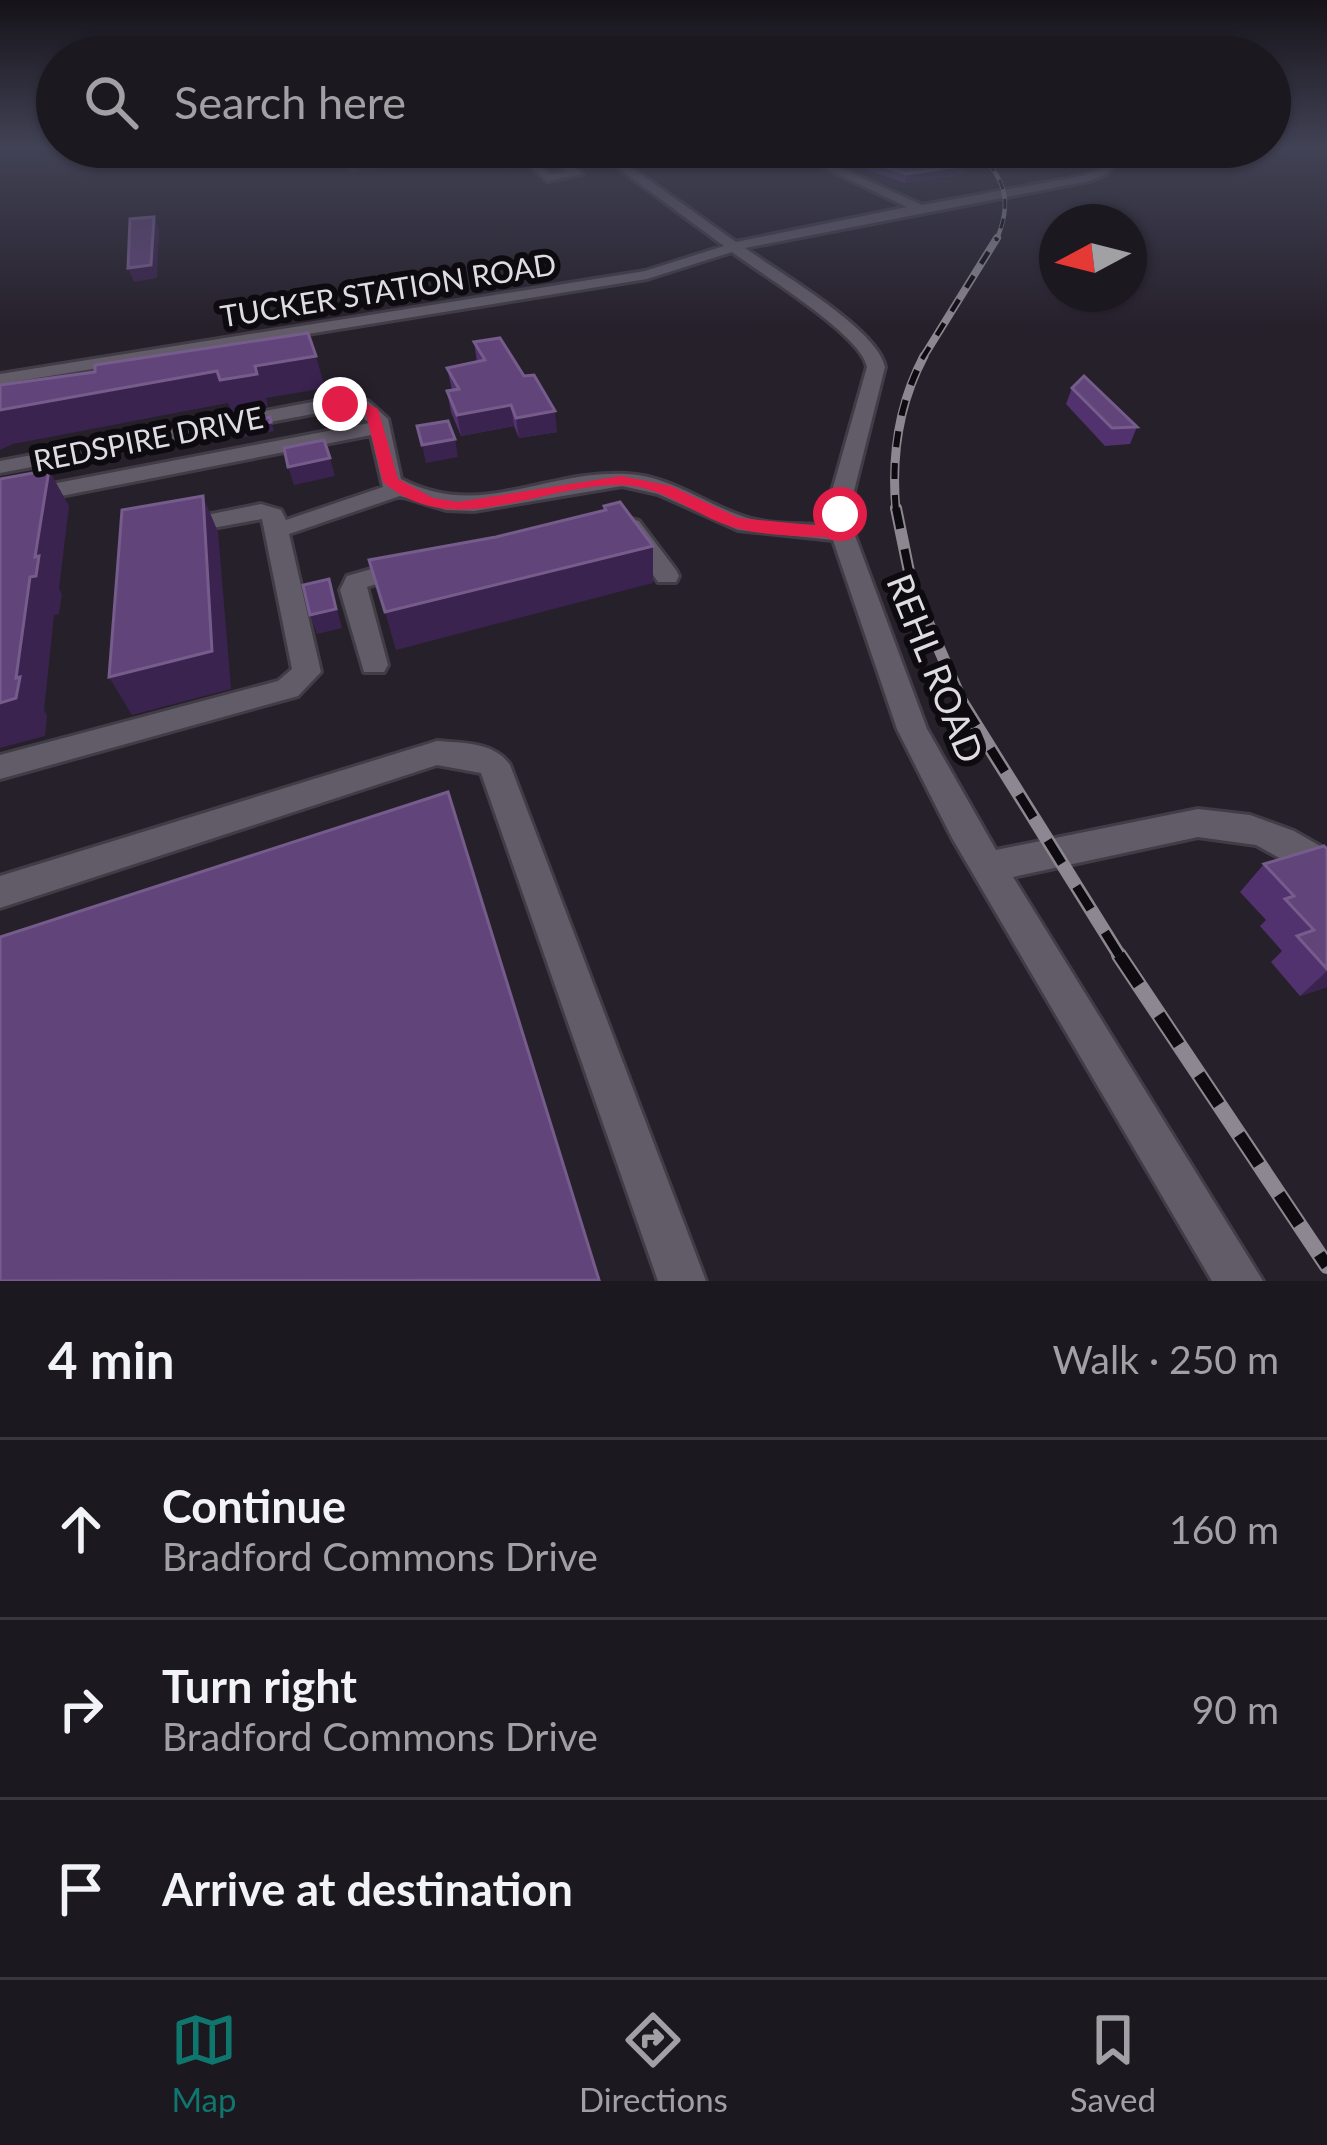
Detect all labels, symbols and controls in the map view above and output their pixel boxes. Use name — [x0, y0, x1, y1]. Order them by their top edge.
search box — [36, 36, 1291, 168]
icon: search — [78, 69, 144, 135]
text: Search here — [174, 75, 406, 129]
north arrow — [1039, 204, 1147, 312]
street label: TUCKER STATION ROAD — [218, 245, 558, 333]
route end — [313, 377, 367, 431]
street label: REDSPIRE DRIVE — [30, 398, 266, 478]
route start — [813, 487, 867, 541]
street label: REHL ROAD — [878, 567, 994, 769]
text: 4 min — [48, 1329, 174, 1390]
text: Walk · 250 m — [1052, 1336, 1279, 1382]
text: Continue — [162, 1479, 346, 1533]
icon: ahead — [48, 1496, 114, 1562]
text: 160 m — [1169, 1506, 1279, 1552]
text: Bradford Commons Drive — [162, 1533, 598, 1579]
text: Turn right — [162, 1659, 357, 1713]
icon: right — [48, 1676, 114, 1742]
text: 90 m — [1192, 1686, 1279, 1732]
text: Bradford Commons Drive — [162, 1713, 598, 1759]
icon: arrive — [48, 1856, 114, 1922]
text: Arrive at destination — [162, 1862, 573, 1916]
tab: Map — [171, 2007, 237, 2119]
tab: Directions — [579, 2007, 728, 2119]
tab: Saved — [1070, 2007, 1156, 2119]

